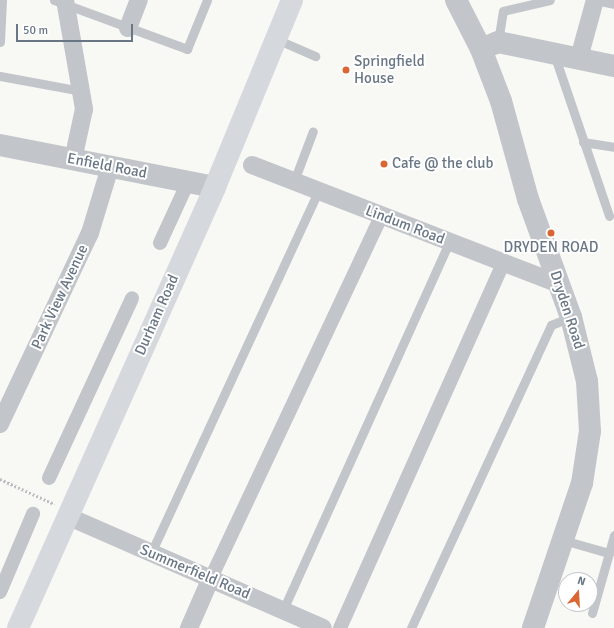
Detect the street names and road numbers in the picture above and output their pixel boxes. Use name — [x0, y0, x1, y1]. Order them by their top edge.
street label: Enfield Road — [66, 149, 148, 183]
street label: Lindum Road — [363, 202, 447, 248]
street label: Park View Avenue — [28, 242, 92, 352]
street label: Dryden Road — [546, 268, 588, 352]
street label: Durham Road — [131, 272, 183, 358]
street label: Summerfield Road — [137, 541, 253, 603]

